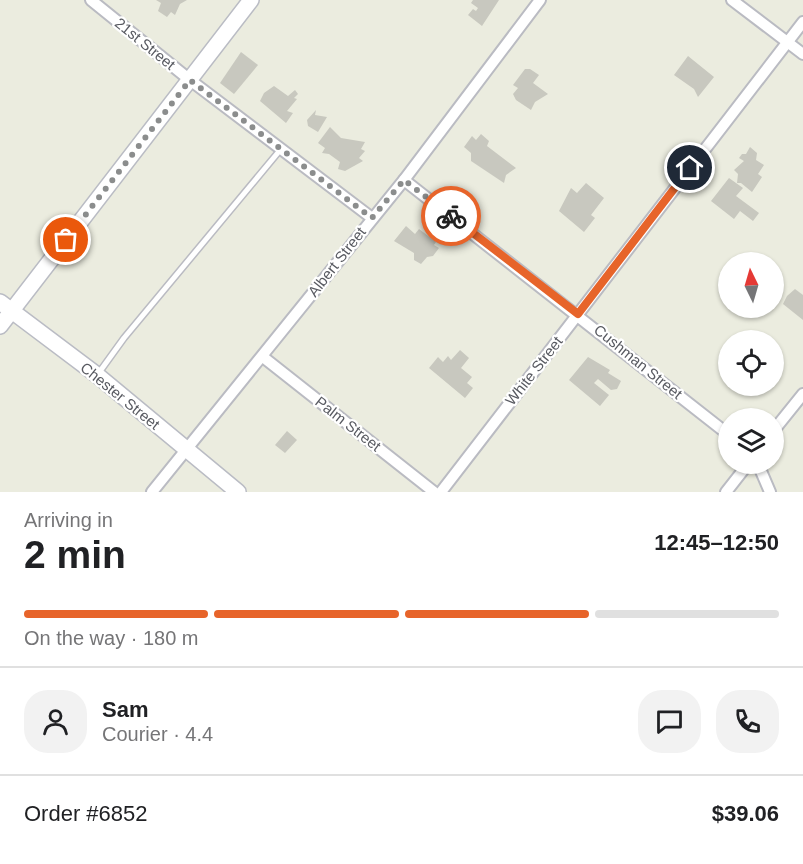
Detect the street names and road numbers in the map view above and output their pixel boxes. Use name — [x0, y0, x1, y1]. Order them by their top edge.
street label: 21st Street — [112, 14, 179, 74]
street label: Albert Street — [304, 223, 369, 300]
street label: Cushman Street — [591, 321, 686, 403]
street label: White Street — [502, 332, 566, 408]
street label: Chester Street — [77, 359, 164, 433]
street label: Palm Street — [312, 393, 385, 455]

